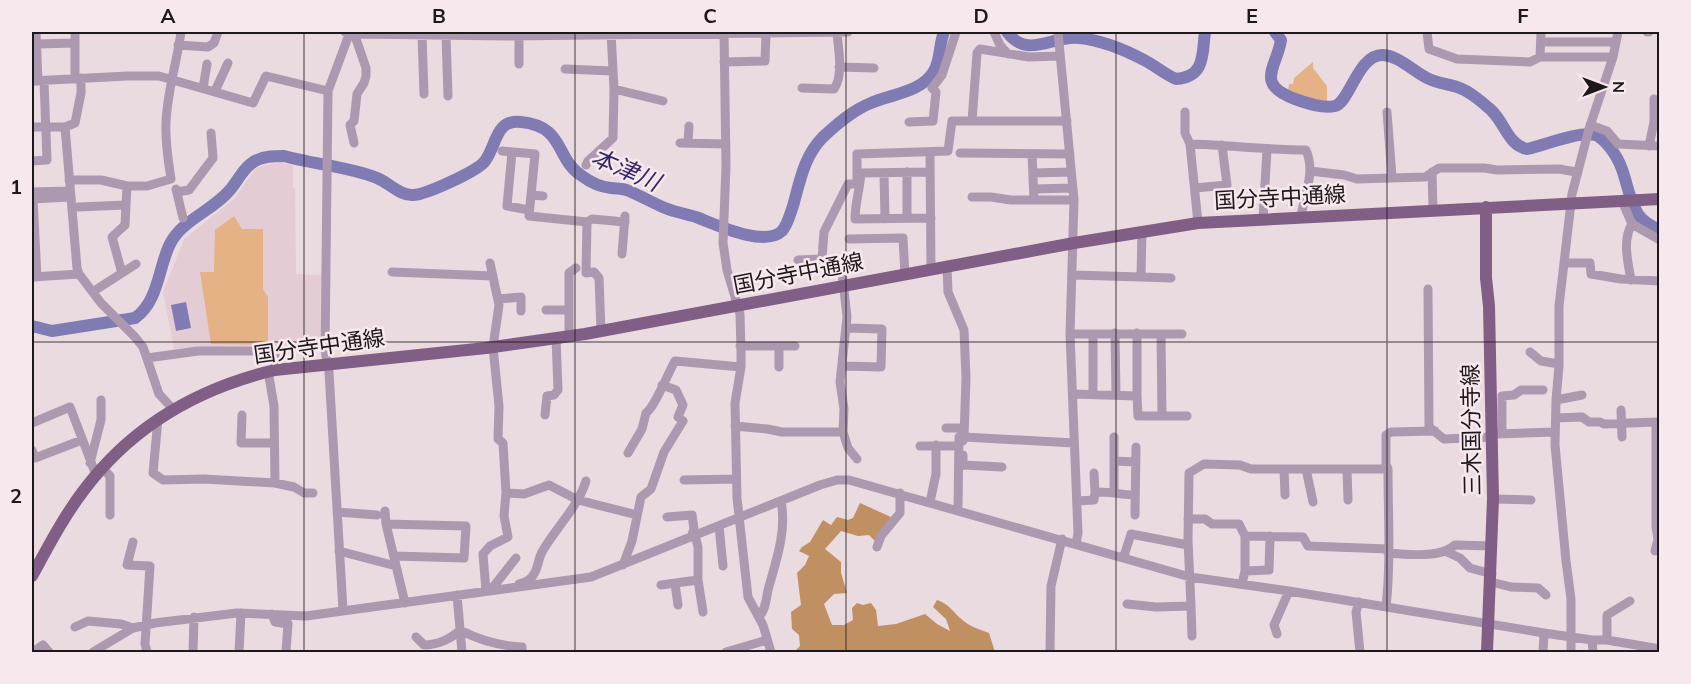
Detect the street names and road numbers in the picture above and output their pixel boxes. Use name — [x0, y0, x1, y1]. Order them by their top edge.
street label: 国分寺中通線 — [1213, 180, 1347, 214]
street label: 国分寺中通線 — [731, 247, 865, 299]
street label: 国分寺中通線 — [252, 323, 386, 369]
street label: 三木国分寺線 — [1456, 364, 1486, 496]

